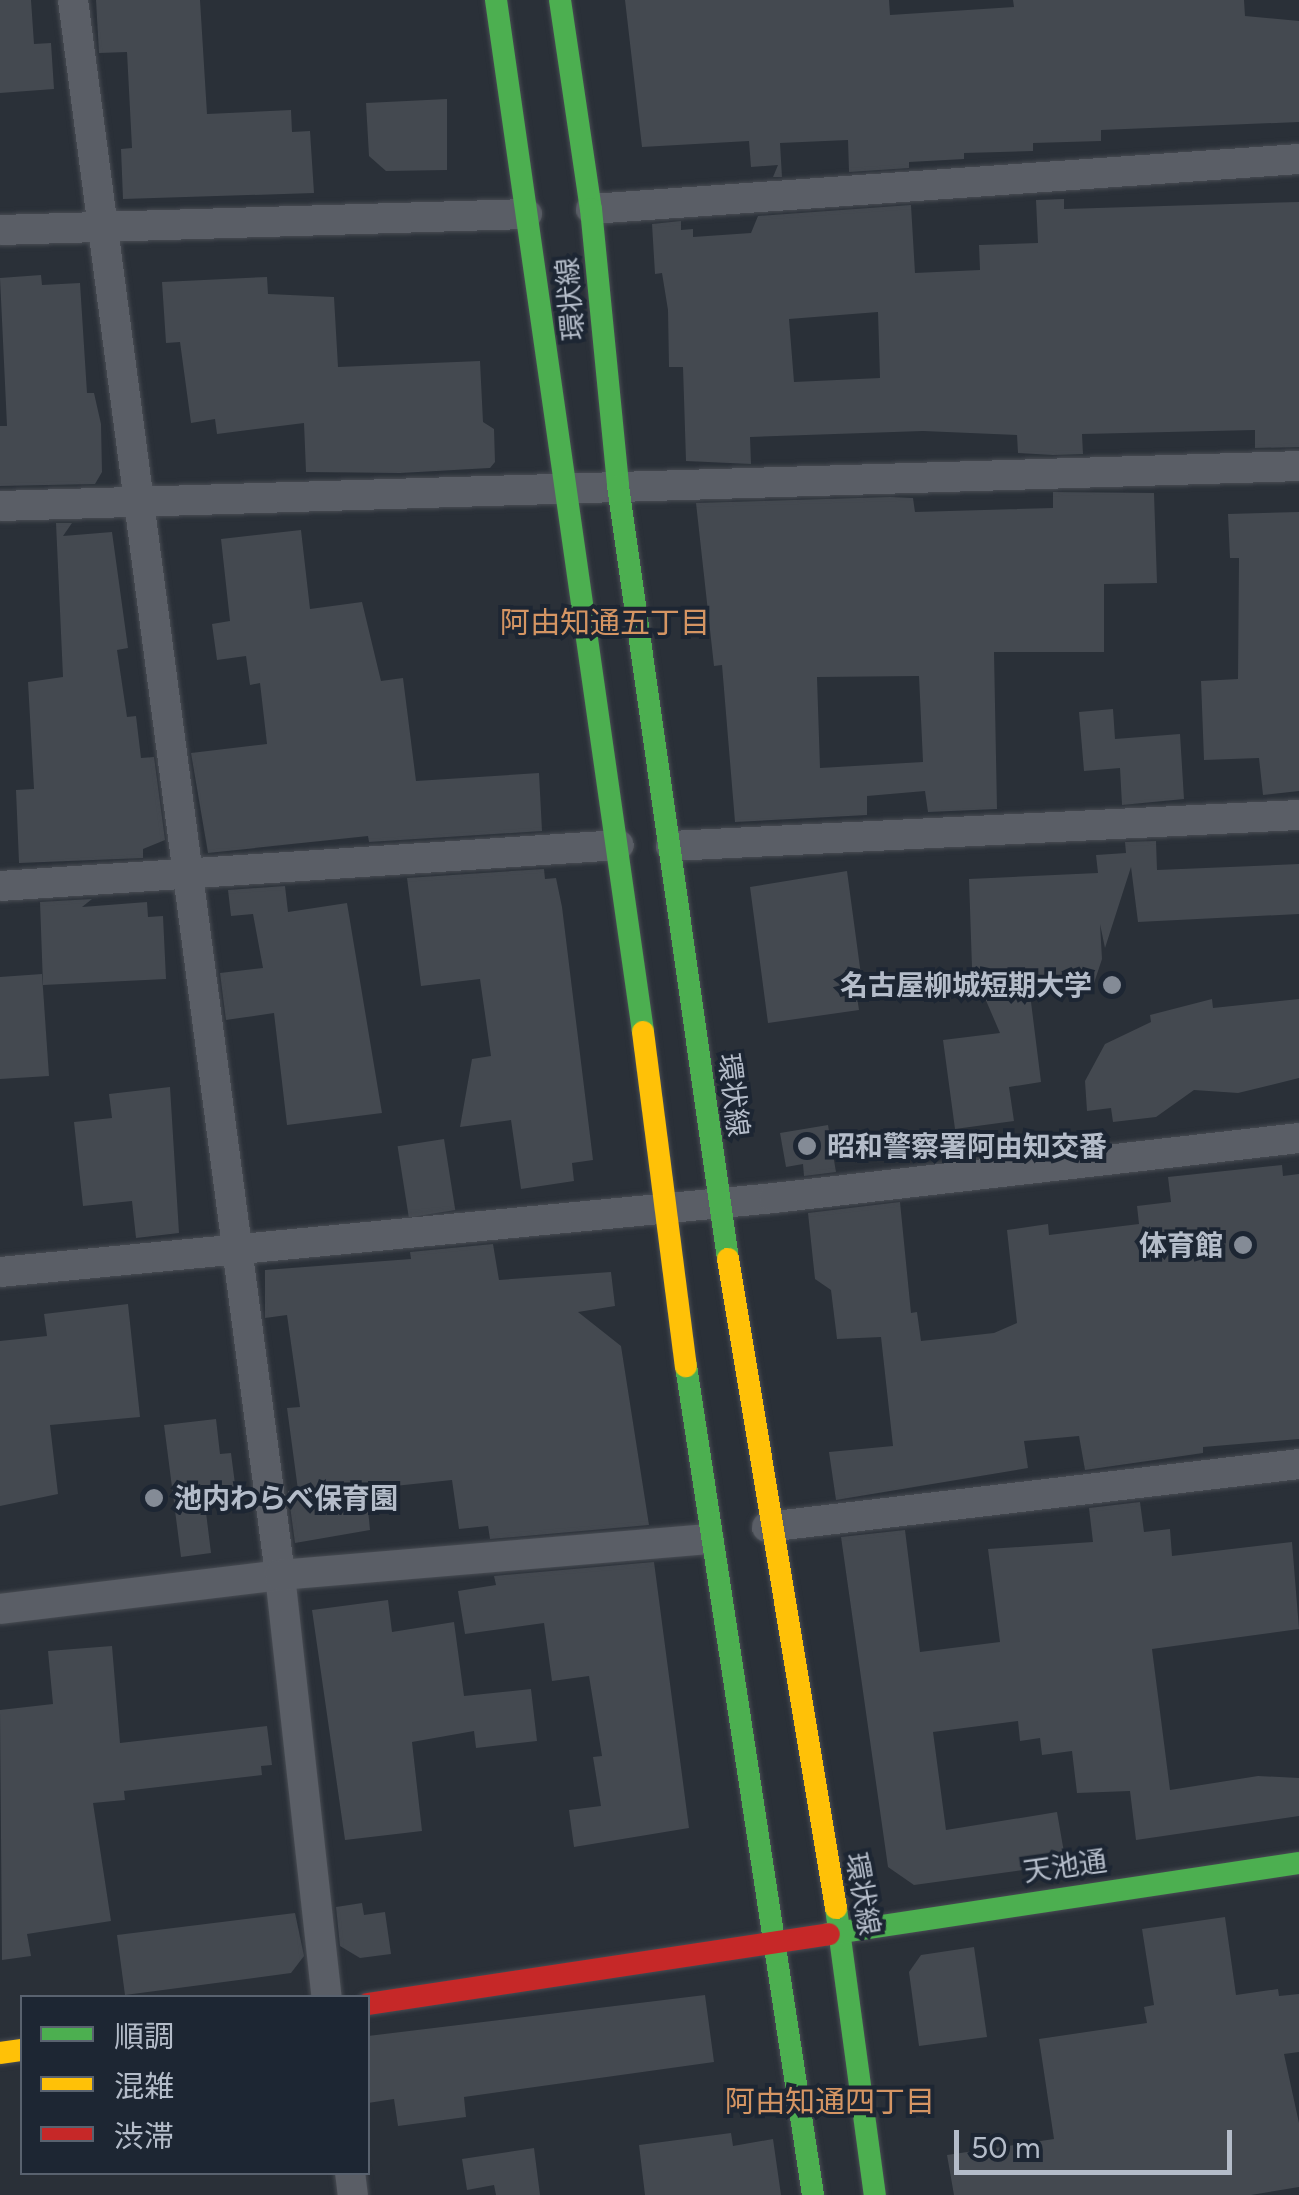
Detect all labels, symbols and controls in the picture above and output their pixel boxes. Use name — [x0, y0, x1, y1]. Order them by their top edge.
street label: 環状線 — [550, 256, 590, 342]
district label: 阿由知通五丁目 — [500, 605, 710, 641]
place label: 名古屋柳城短期大学 — [840, 968, 1092, 1002]
marker: 名古屋柳城短期大学 — [1101, 974, 1123, 996]
street label: 環状線 — [712, 1051, 756, 1139]
place label: 昭和警察署阿由知交番 — [827, 1129, 1107, 1163]
marker: 昭和警察署阿由知交番 — [796, 1135, 818, 1157]
place label: 体育館 — [1139, 1228, 1223, 1262]
marker: 体育館 — [1232, 1234, 1254, 1256]
place label: 池内わらべ保育園 — [174, 1481, 398, 1515]
marker: 池内わらべ保育園 — [143, 1487, 165, 1509]
street label: 天池通 — [1021, 1844, 1109, 1888]
street label: 環状線 — [839, 1850, 887, 1938]
legend — [20, 1995, 370, 2175]
text: 順調 — [114, 2018, 174, 2055]
text: 混雑 — [114, 2068, 174, 2105]
district label: 阿由知通四丁目 — [725, 2084, 935, 2120]
scale bar — [959, 2110, 1236, 2172]
text: 渋滞 — [114, 2118, 174, 2155]
text: 50 m — [971, 2129, 1040, 2166]

